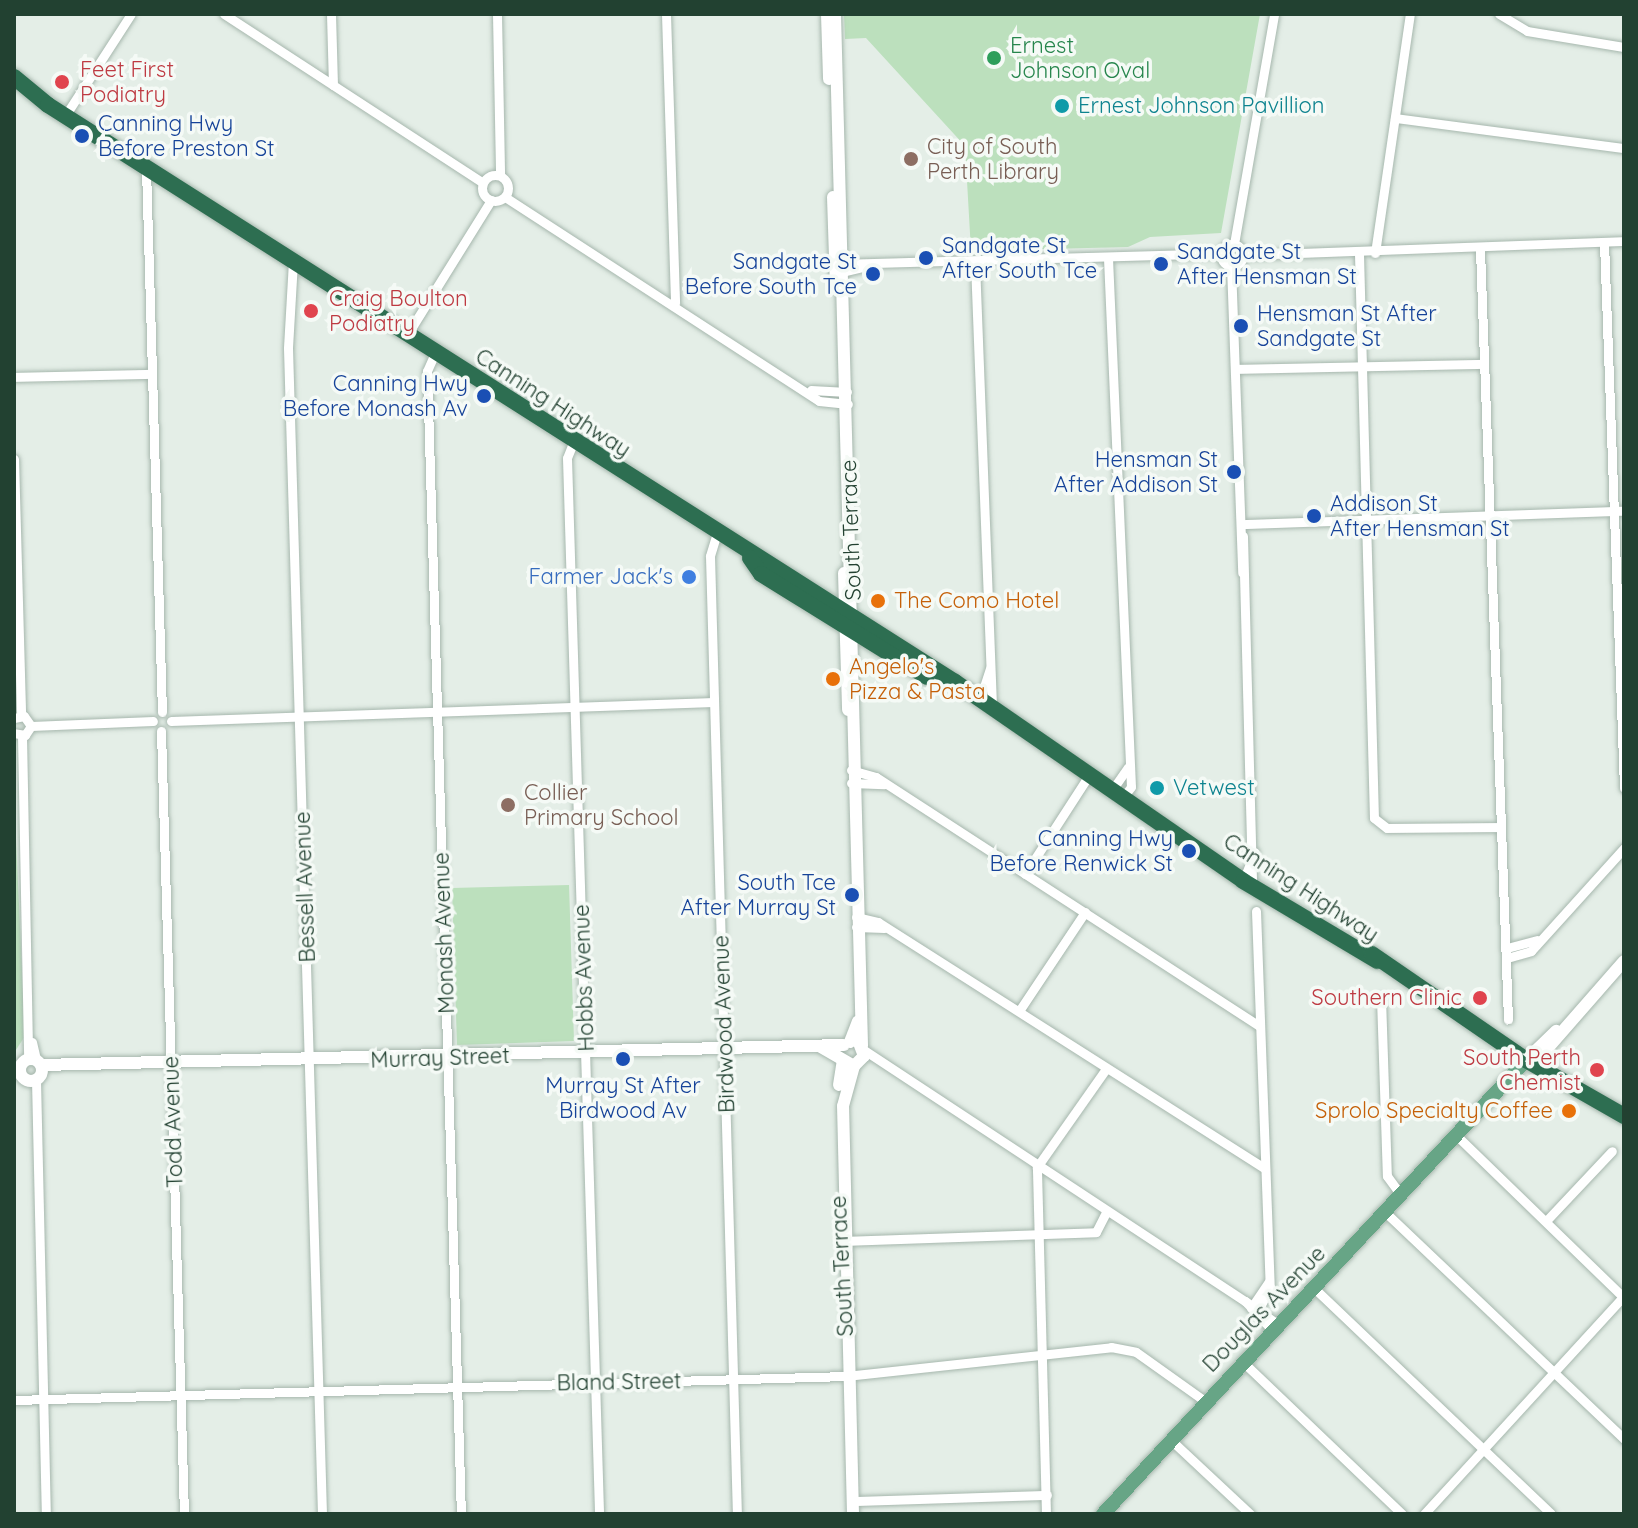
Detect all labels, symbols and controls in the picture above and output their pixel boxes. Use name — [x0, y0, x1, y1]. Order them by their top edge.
place label: Ernest Johnson Oval — [1010, 32, 1150, 84]
marker: Ernest Johnson Oval — [985, 49, 1003, 67]
place label: Feet First Podiatry — [80, 56, 174, 108]
marker: Feet First Podiatry — [51, 71, 73, 93]
place label: Ernest Johnson Pavillion — [1078, 93, 1325, 119]
marker: Ernest Johnson Pavillion — [1053, 97, 1071, 115]
place label: Canning Hwy Before Preston St — [98, 110, 275, 162]
marker: Canning Hwy Before Preston St — [73, 127, 91, 145]
place label: City of South Perth Library — [927, 133, 1059, 184]
marker: City of South Perth Library — [902, 150, 920, 168]
place label: Sandgate St After South Tce — [942, 232, 1097, 284]
place label: Sandgate St After Hensman St — [1177, 238, 1357, 290]
place label: Sandgate St Before South Tce — [685, 248, 857, 300]
marker: Sandgate St After South Tce — [917, 249, 935, 267]
marker: Sandgate St After Hensman St — [1152, 255, 1170, 273]
marker: Sandgate St Before South Tce — [864, 265, 882, 283]
place label: Craig Boulton Podiatry — [329, 285, 468, 336]
marker: Craig Boulton Podiatry — [300, 300, 322, 322]
place label: Hensman St After Sandgate St — [1257, 300, 1437, 352]
marker: Hensman St After Sandgate St — [1232, 317, 1250, 335]
street label: Canning Highway — [471, 343, 635, 463]
place label: Canning Hwy Before Monash Av — [283, 370, 468, 422]
marker: Canning Hwy Before Monash Av — [475, 387, 493, 405]
place label: Hensman St After Addison St — [1054, 446, 1218, 498]
street label: South Terrace — [835, 459, 867, 601]
marker: Hensman St After Addison St — [1225, 463, 1243, 481]
place label: Addison St After Hensman St — [1330, 490, 1510, 542]
marker: Addison St After Hensman St — [1305, 507, 1323, 525]
place label: Farmer Jack's — [529, 564, 673, 590]
marker: Farmer Jack's — [680, 568, 698, 586]
place label: The Como Hotel — [894, 588, 1059, 614]
marker: The Como Hotel — [869, 592, 887, 610]
place label: Angelo's Pizza & Pasta — [849, 653, 986, 704]
marker: Angelo's Pizza & Pasta — [824, 670, 842, 688]
place label: Vetwest — [1173, 775, 1255, 801]
place label: Collier Primary School — [524, 779, 679, 830]
marker: Vetwest — [1148, 779, 1166, 797]
marker: Collier Primary School — [499, 796, 517, 814]
street label: Bessell Avenue — [289, 811, 321, 963]
place label: Canning Hwy Before Renwick St — [989, 825, 1173, 876]
street label: Canning Highway — [1219, 828, 1383, 948]
marker: Canning Hwy Before Renwick St — [1180, 842, 1198, 860]
street label: Monash Avenue — [428, 852, 460, 1014]
place label: South Tce After Murray St — [680, 869, 836, 920]
marker: South Tce After Murray St — [843, 886, 861, 904]
street label: Hobbs Avenue — [568, 904, 600, 1052]
street label: Birdwood Avenue — [708, 935, 740, 1113]
place label: Southern Clinic — [1311, 985, 1462, 1011]
marker: Southern Clinic — [1469, 987, 1491, 1009]
street label: Murray Street — [370, 1042, 510, 1074]
place label: South Perth Chemist — [1463, 1044, 1581, 1096]
marker: Murray St After Birdwood Av — [614, 1050, 632, 1068]
street label: Todd Avenue — [158, 1056, 188, 1188]
marker: South Perth Chemist — [1588, 1061, 1606, 1079]
place label: Murray St After Birdwood Av — [545, 1072, 701, 1124]
place label: Sprolo Specialty Coffee — [1315, 1098, 1553, 1124]
marker: Sprolo Specialty Coffee — [1560, 1102, 1578, 1120]
street label: South Terrace — [825, 1195, 859, 1337]
street label: Douglas Avenue — [1197, 1240, 1331, 1378]
street label: Bland Street — [556, 1368, 682, 1396]

